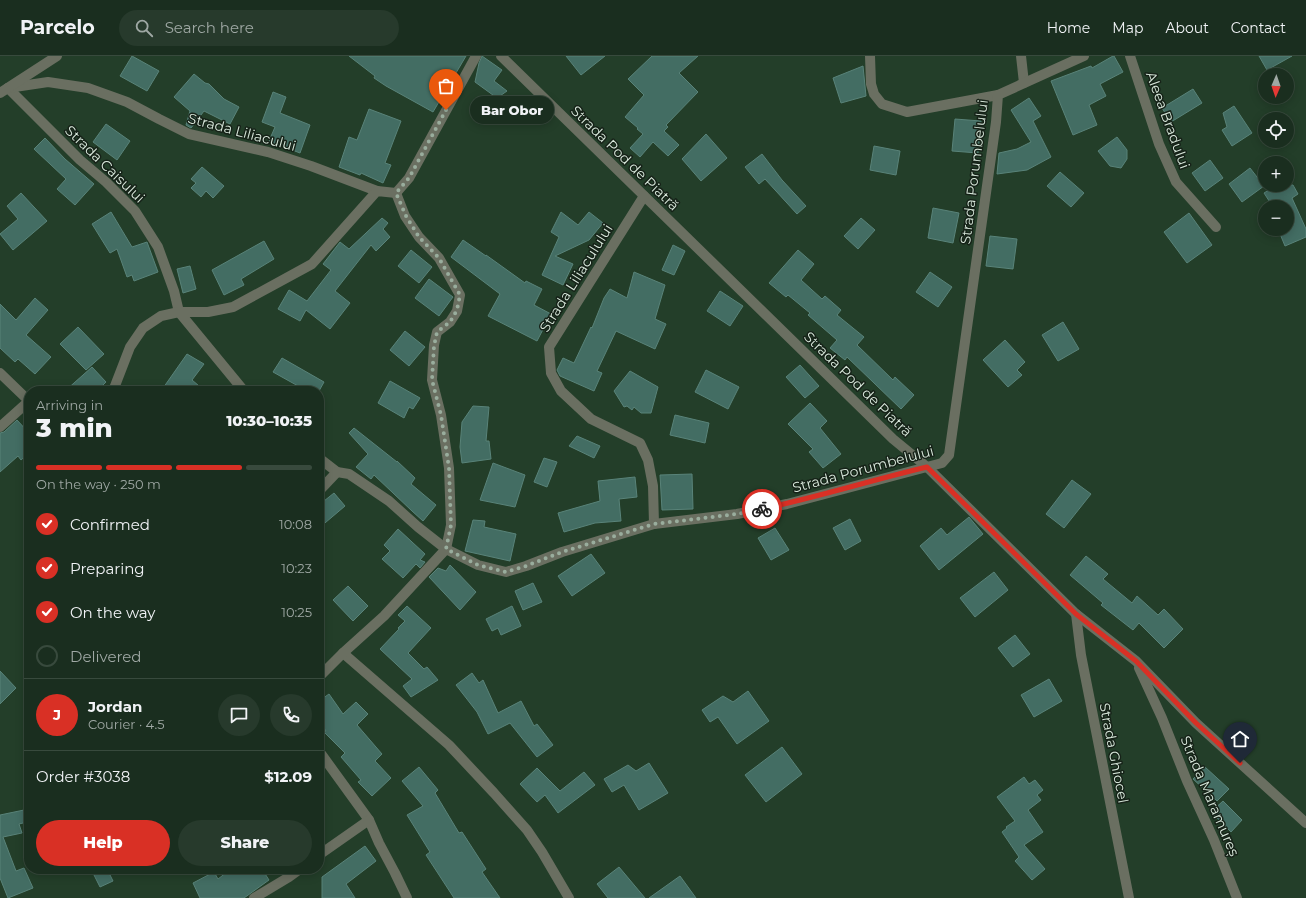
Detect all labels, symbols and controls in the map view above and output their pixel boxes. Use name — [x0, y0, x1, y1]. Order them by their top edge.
search box — [119, 10, 399, 46]
text: Parcelo — [20, 16, 95, 39]
icon: search — [133, 17, 155, 39]
text: Search here — [165, 18, 254, 37]
text: Home — [1047, 19, 1090, 37]
text: Map — [1112, 19, 1143, 37]
text: About — [1165, 19, 1209, 37]
text: Contact — [1231, 19, 1286, 37]
north arrow — [1258, 68, 1294, 104]
map controls — [1258, 68, 1294, 236]
pin — [429, 69, 463, 110]
street label: Aleea Bradului — [1142, 69, 1194, 171]
icon: bag — [435, 75, 457, 97]
callout: Bar Obor — [470, 96, 554, 124]
street label: Strada Porumbelului — [956, 99, 992, 245]
text: Bar Obor — [481, 102, 543, 118]
street label: Strada Pod de Piatră — [567, 102, 683, 214]
street label: Strada Liliacului — [186, 109, 298, 155]
button: locate — [1258, 112, 1294, 148]
street label: Strada Caisului — [61, 121, 149, 207]
button: + — [1258, 156, 1294, 192]
button: − — [1258, 200, 1294, 236]
street label: Strada Liliaculului — [535, 221, 617, 335]
street label: Strada Pod de Piatră — [800, 328, 916, 440]
text: Arriving in — [36, 397, 103, 413]
text: 10:30–10:35 — [226, 411, 312, 430]
text: 3 min — [36, 412, 113, 444]
street label: Strada Porumbelului — [790, 441, 936, 497]
text: On the way · 250 m — [36, 476, 161, 492]
courier — [742, 489, 782, 529]
icon: bike — [751, 498, 773, 520]
icon: check — [36, 513, 58, 535]
text: Confirmed — [70, 515, 150, 534]
text: 10:08 — [279, 516, 312, 532]
icon: check — [36, 557, 58, 579]
text: Preparing — [70, 559, 145, 578]
text: 10:23 — [281, 560, 312, 576]
icon: check — [36, 601, 58, 623]
text: On the way — [70, 603, 155, 622]
text: 10:25 — [281, 604, 312, 620]
text: Delivered — [70, 647, 142, 666]
button: chat — [218, 694, 260, 736]
button: phone — [270, 694, 312, 736]
text: Jordan — [88, 697, 142, 716]
street label: Strada Ghiocel — [1095, 701, 1133, 805]
text: J — [53, 705, 61, 724]
text: Courier · 4.5 — [88, 716, 165, 732]
pin — [1223, 722, 1257, 763]
icon: home — [1229, 728, 1251, 750]
street label: Strada Maramureș — [1176, 733, 1244, 859]
text: Order #3038 — [36, 767, 130, 786]
text: $12.09 — [264, 767, 312, 786]
button: Help — [36, 820, 170, 866]
button: Share — [178, 820, 312, 866]

